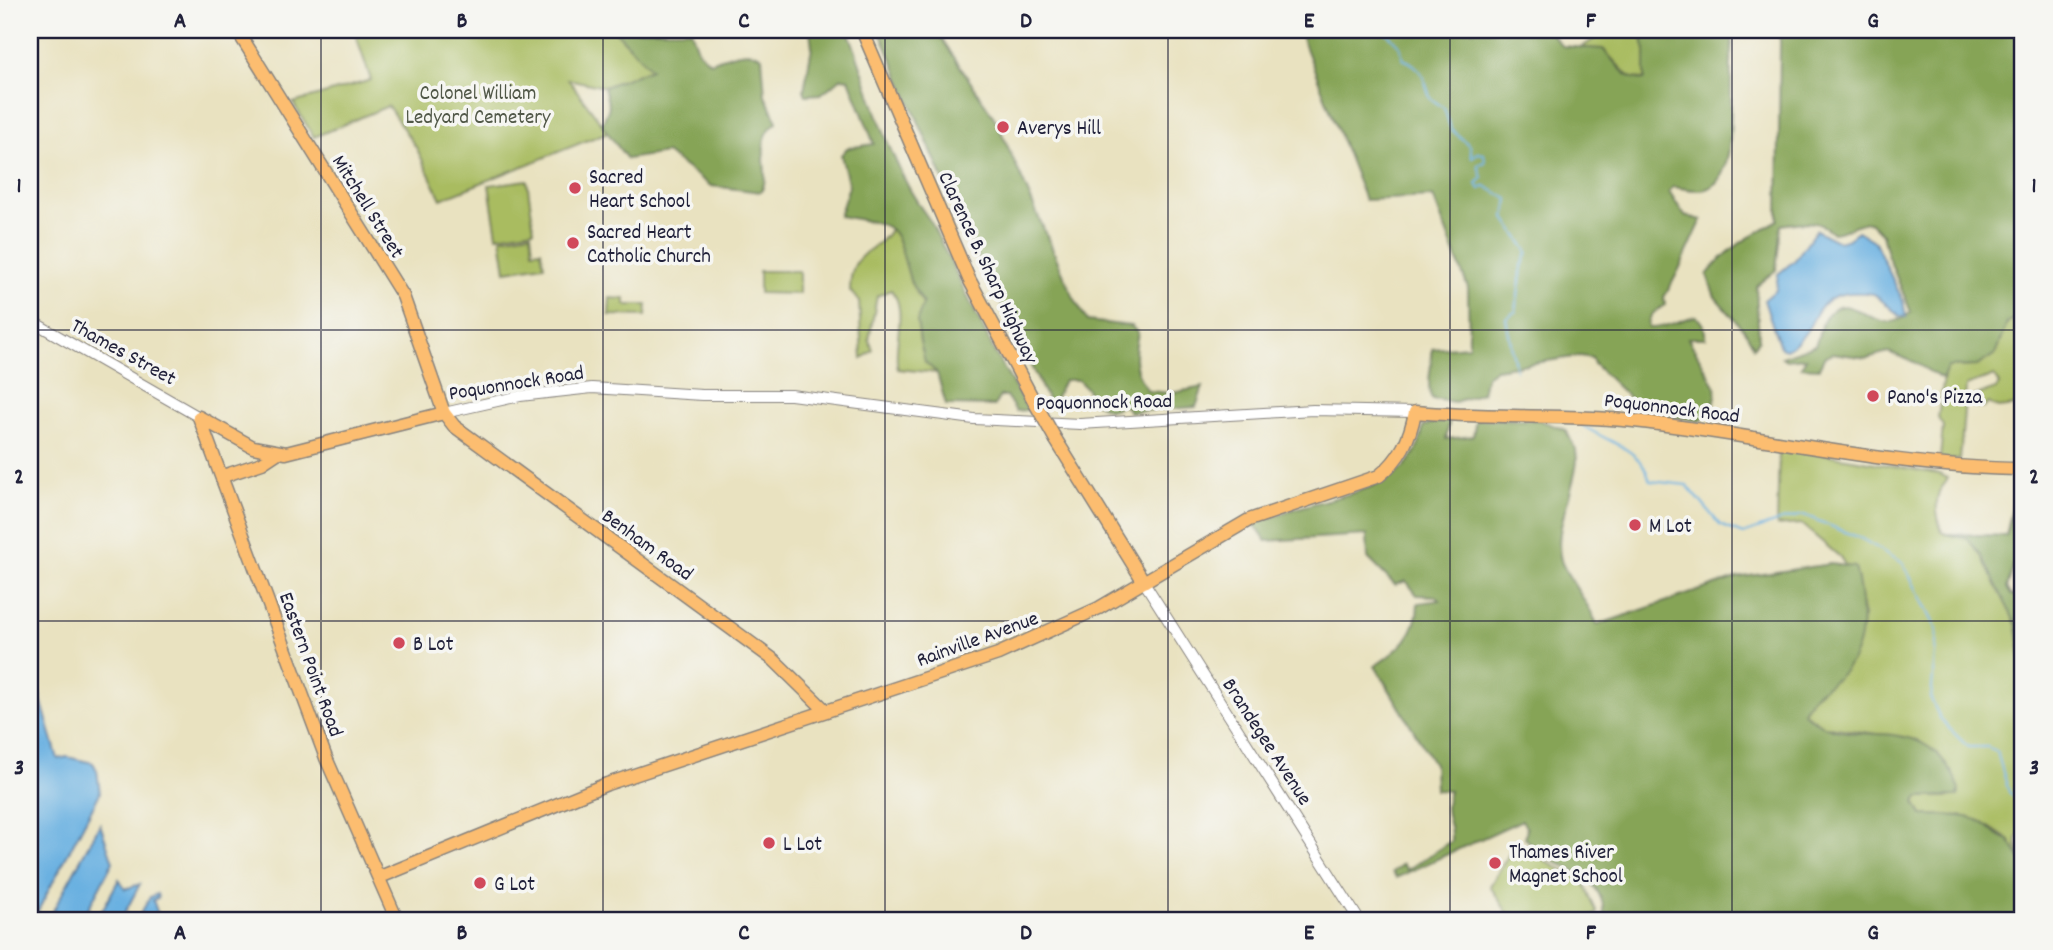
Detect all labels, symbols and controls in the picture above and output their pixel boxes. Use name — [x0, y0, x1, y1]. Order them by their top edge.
text: A — [174, 6, 186, 39]
text: B — [457, 6, 468, 39]
text: C — [738, 6, 750, 39]
text: D — [1020, 6, 1032, 39]
text: E — [1304, 6, 1315, 39]
text: F — [1586, 6, 1597, 39]
text: G — [1867, 6, 1879, 39]
park label: Colonel William Ledyard Cemetery — [405, 80, 551, 134]
place label: Averys Hill — [1017, 115, 1101, 145]
marker: Averys Hill — [995, 119, 1011, 135]
street label: Mitchell Street — [323, 150, 410, 265]
place label: Sacred Heart School — [589, 164, 690, 218]
street label: Clarence B. Sharp Highway — [929, 167, 1044, 370]
text: 1 — [16, 171, 22, 204]
text: 1 — [2031, 171, 2037, 204]
marker: Sacred Heart School — [567, 180, 583, 196]
place label: Sacred Heart Catholic Church — [587, 219, 711, 273]
marker: Sacred Heart Catholic Church — [565, 235, 581, 251]
street label: Thames Street — [64, 312, 181, 395]
street label: Poquonnock Road — [447, 359, 586, 410]
place label: Pano's Pizza — [1887, 384, 1984, 414]
street label: Poquonnock Road — [1602, 387, 1741, 433]
street label: Poquonnock Road — [1036, 388, 1173, 420]
marker: Pano's Pizza — [1865, 388, 1881, 404]
text: 2 — [14, 462, 24, 495]
text: 2 — [2029, 462, 2039, 495]
street label: Benham Road — [594, 503, 698, 590]
place label: M Lot — [1649, 513, 1692, 543]
marker: M Lot — [1627, 517, 1643, 533]
street label: Eastern Point Road — [269, 589, 349, 741]
street label: Rainville Avenue — [913, 605, 1043, 677]
place label: B Lot — [413, 631, 454, 661]
marker: B Lot — [391, 635, 407, 651]
street label: Brandegee Avenue — [1213, 673, 1318, 812]
text: 3 — [14, 753, 24, 786]
text: 3 — [2029, 753, 2039, 786]
place label: L Lot — [783, 831, 822, 861]
marker: L Lot — [761, 835, 777, 851]
place label: Thames River Magnet School — [1509, 839, 1623, 893]
marker: Thames River Magnet School — [1487, 855, 1503, 871]
place label: G Lot — [494, 871, 535, 901]
marker: G Lot — [472, 875, 488, 891]
text: A — [174, 918, 186, 950]
text: B — [457, 918, 468, 950]
text: C — [738, 918, 750, 950]
text: D — [1020, 918, 1032, 950]
text: E — [1304, 918, 1315, 950]
text: F — [1586, 918, 1597, 950]
text: G — [1867, 918, 1879, 950]

